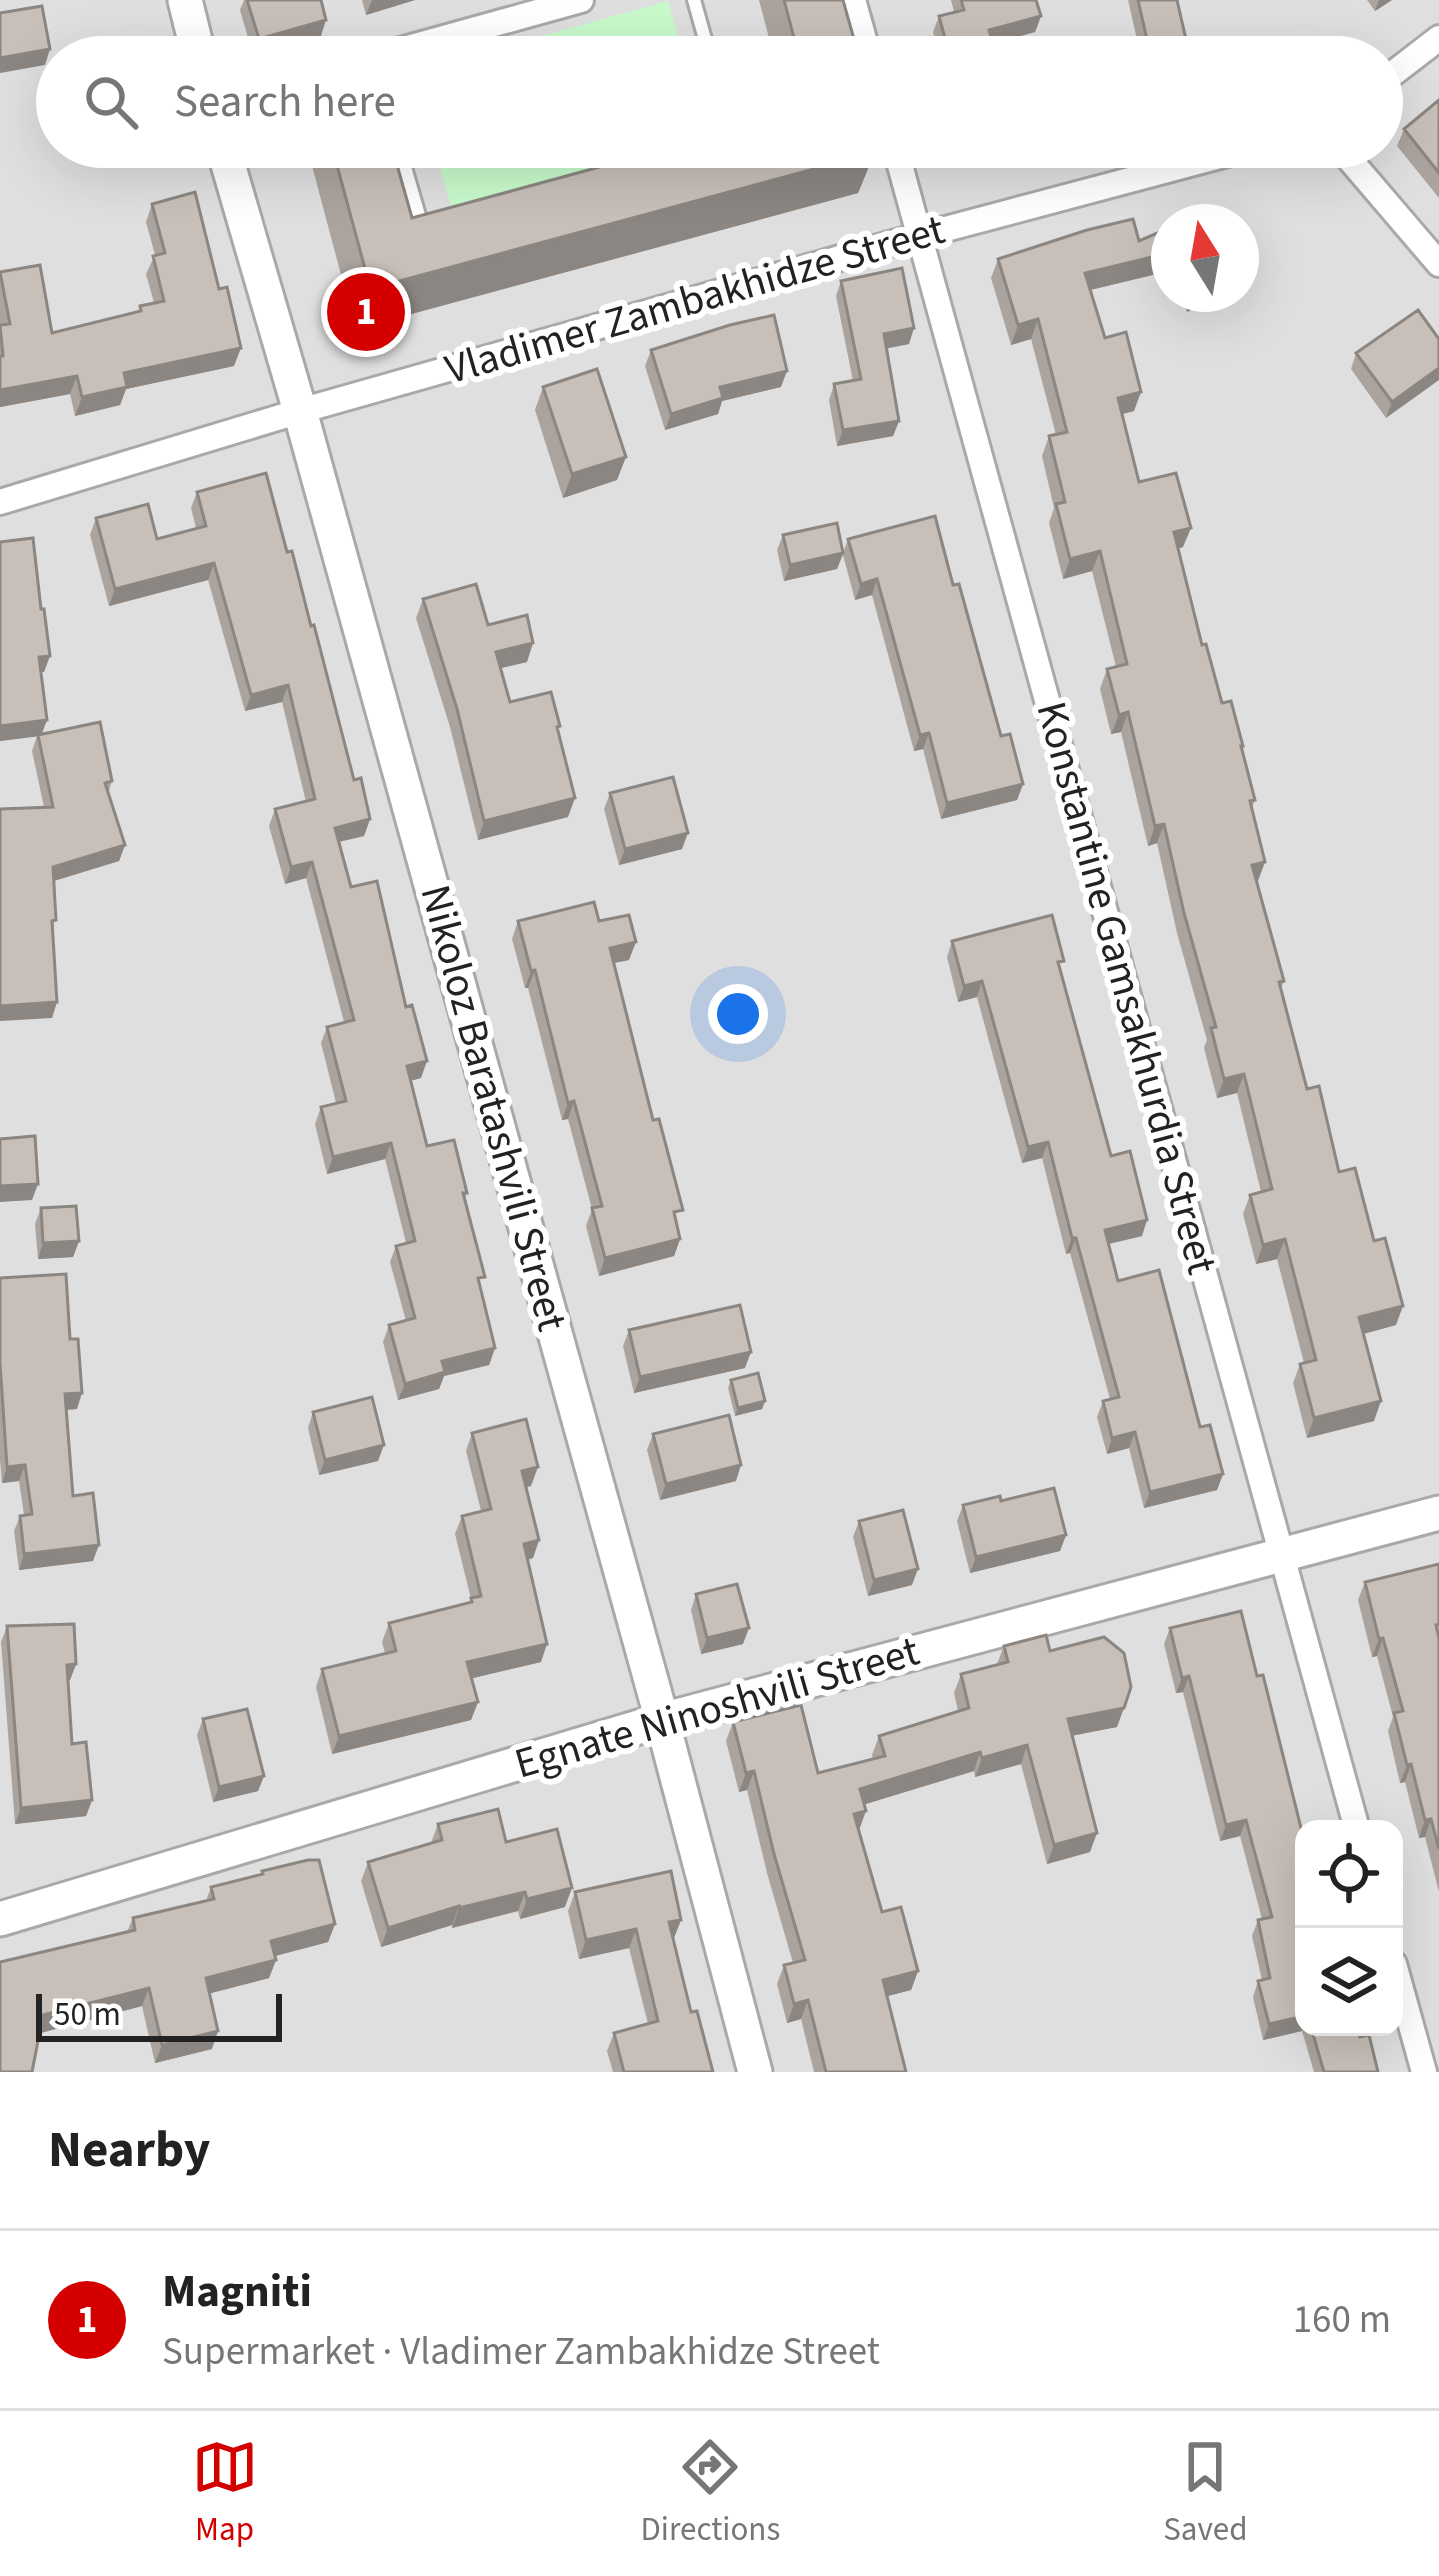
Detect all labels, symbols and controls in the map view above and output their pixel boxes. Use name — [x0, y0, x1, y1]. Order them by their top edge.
search box — [36, 36, 1403, 168]
icon: search — [78, 69, 144, 135]
text: Search here — [174, 70, 396, 134]
street label: Vladimer Zambakhidze Street — [438, 200, 952, 400]
north arrow — [1151, 204, 1259, 312]
pin: 1 — [327, 267, 405, 357]
street label: Konstantine Gamsakhurdia Street — [1021, 695, 1231, 1281]
street label: Nikoloz Baratashvili Street — [405, 878, 581, 1338]
your location — [708, 984, 768, 1044]
street label: Egnate Ninoshvili Street — [508, 1622, 926, 1794]
map controls — [1295, 1820, 1403, 2036]
button: locate — [1295, 1820, 1403, 1928]
button: layers — [1295, 1928, 1403, 2036]
scale bar — [36, 1988, 282, 2041]
text: 50 m — [54, 1991, 121, 2038]
text: Nearby — [48, 2114, 210, 2186]
text: Magniti — [162, 2260, 312, 2324]
text: 1 — [77, 2292, 97, 2348]
text: 160 m — [1293, 2292, 1391, 2348]
text: Supermarket · Vladimer Zambakhidze Street — [162, 2324, 880, 2380]
tab: Map — [192, 2434, 258, 2553]
tab: Directions — [641, 2434, 780, 2553]
tab: Saved — [1163, 2434, 1247, 2553]

